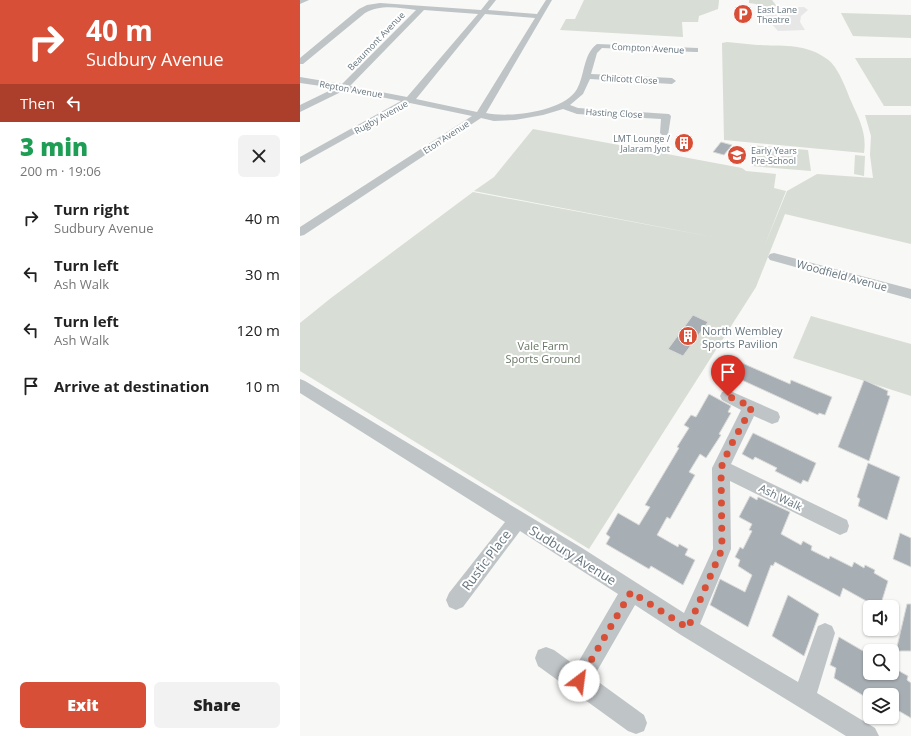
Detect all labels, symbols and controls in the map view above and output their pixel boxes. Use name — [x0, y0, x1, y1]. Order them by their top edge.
parking icon: East Lane Theatre — [732, 3, 754, 25]
place label: East Lane Theatre — [757, 3, 797, 26]
street label: Beaumont Avenue — [344, 9, 408, 73]
text: 40 m — [86, 11, 153, 49]
icon: right — [20, 16, 72, 68]
street label: Compton Avenue — [611, 40, 685, 56]
text: Sudbury Avenue — [86, 47, 224, 71]
street label: Chilcott Close — [600, 71, 658, 87]
street label: Repton Avenue — [318, 77, 384, 101]
icon: left — [63, 92, 85, 114]
text: Then — [20, 93, 55, 113]
street label: Rugby Avenue — [352, 97, 410, 137]
street label: Hasting Close — [585, 105, 643, 121]
street label: Eton Avenue — [420, 117, 472, 157]
text: 3 min — [20, 130, 88, 163]
place label: LMT Lounge / Jalaram Jyot — [613, 132, 671, 155]
building icon: LMT Lounge / Jalaram Jyot — [673, 132, 695, 154]
button: close — [238, 135, 280, 177]
school or university icon: Early Years Pre-School — [726, 144, 748, 166]
place label: Early Years Pre-School — [751, 144, 797, 167]
text: 200 m · 19:06 — [20, 162, 101, 180]
text: Turn right — [54, 199, 129, 219]
icon: right — [20, 207, 42, 229]
text: 40 m — [245, 208, 280, 228]
text: Sudbury Avenue — [54, 219, 153, 237]
text: Turn left — [54, 255, 119, 275]
street label: Woodfield Avenue — [795, 256, 889, 294]
icon: left — [20, 263, 42, 285]
text: 30 m — [245, 264, 280, 284]
text: Ash Walk — [54, 275, 109, 293]
text: Turn left — [54, 311, 119, 331]
icon: left — [20, 319, 42, 341]
text: 120 m — [236, 320, 280, 340]
place label: North Wembley Sports Pavilion — [702, 323, 783, 351]
building icon: North Wembley Sports Pavilion — [677, 325, 699, 347]
text: Ash Walk — [54, 331, 109, 349]
park label: Vale Farm Sports Ground — [505, 338, 581, 366]
pin — [711, 355, 745, 396]
icon: arrive — [717, 361, 739, 383]
icon: arrive — [20, 375, 42, 397]
text: Arrive at destination — [54, 376, 209, 396]
text: 10 m — [245, 376, 280, 396]
street label: Ash Walk — [757, 480, 805, 514]
street label: Sudbury Avenue — [526, 521, 620, 589]
street label: Rustic Place — [457, 526, 515, 594]
map controls — [863, 600, 899, 724]
button: sound — [863, 600, 899, 636]
button: search — [863, 644, 899, 680]
position arrow — [558, 660, 600, 702]
button: Exit — [20, 682, 146, 728]
button: Share — [154, 682, 280, 728]
button: layers — [863, 688, 899, 724]

